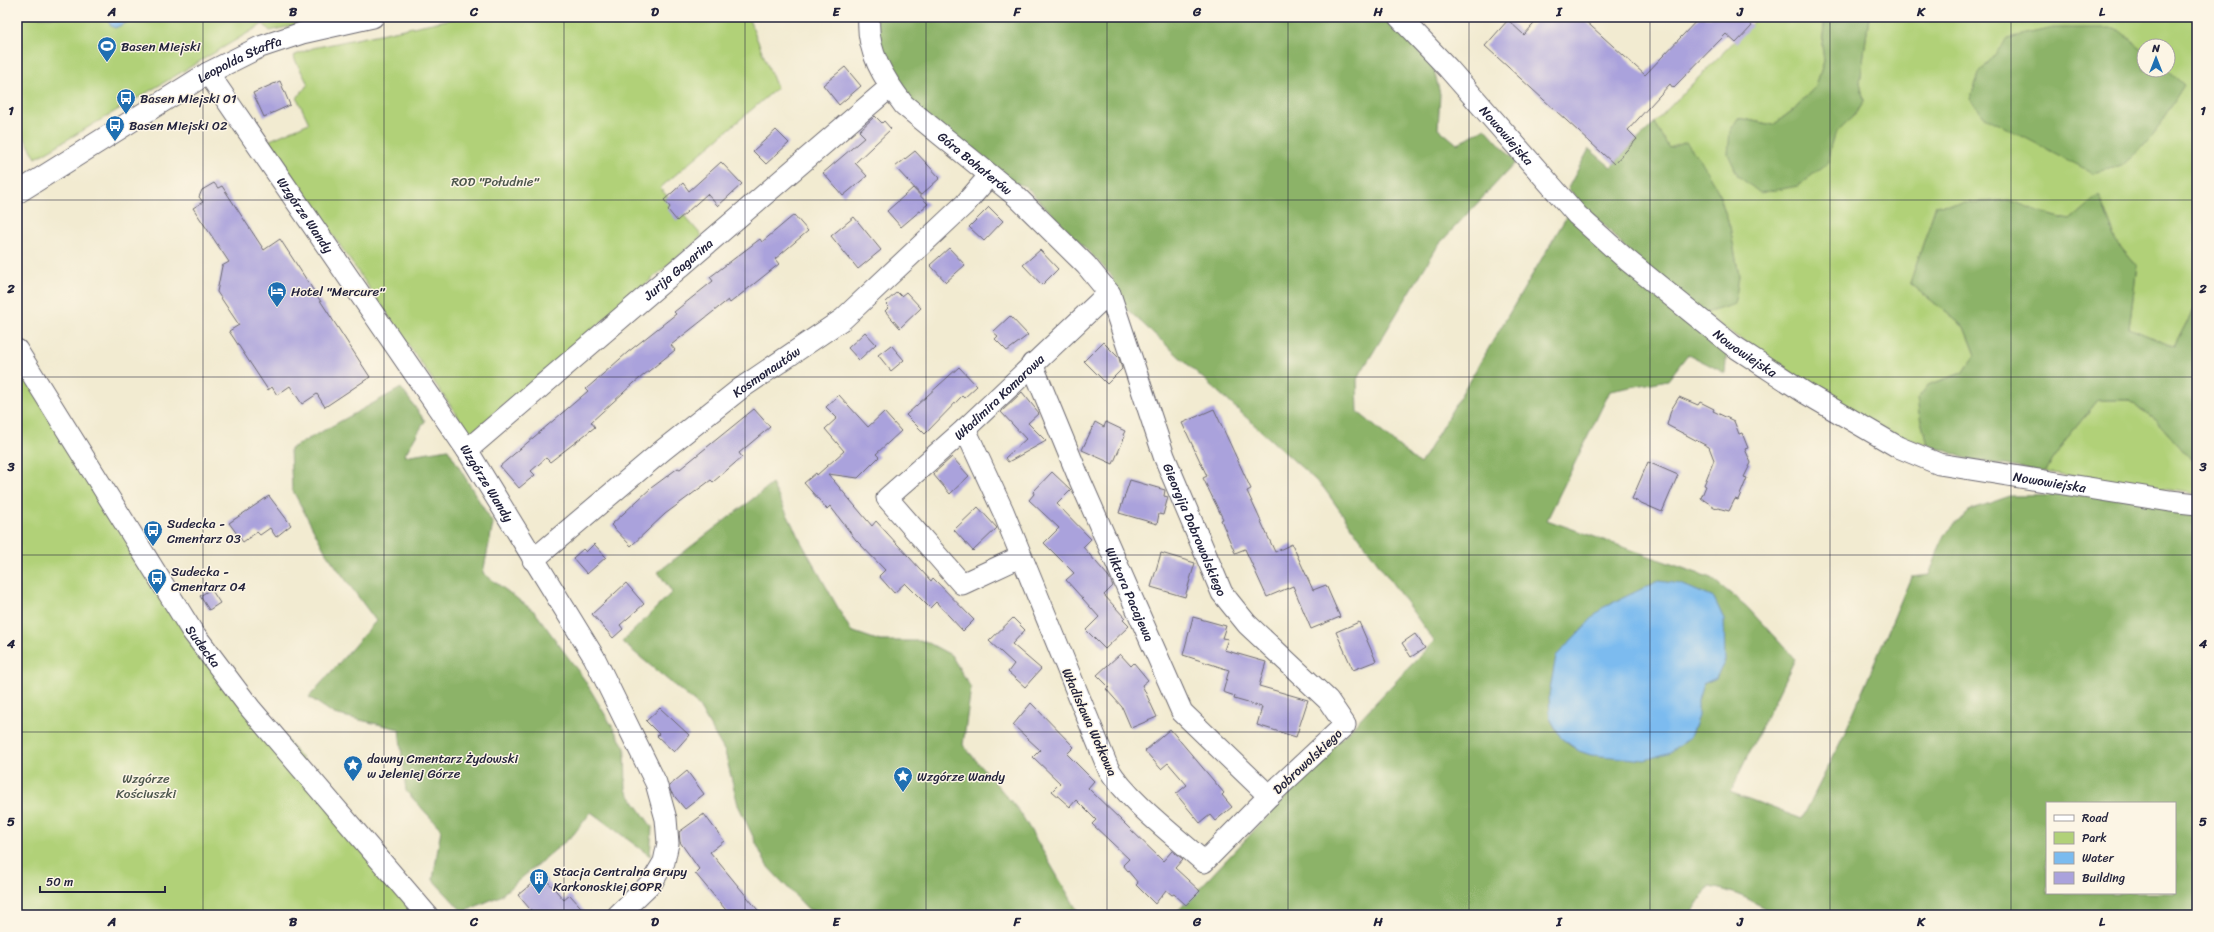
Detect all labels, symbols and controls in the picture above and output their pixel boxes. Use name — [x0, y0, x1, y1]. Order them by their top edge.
text: A — [107, 0, 116, 23]
text: B — [289, 0, 298, 23]
text: C — [469, 0, 479, 23]
text: D — [651, 0, 659, 23]
text: E — [832, 0, 841, 23]
text: F — [1012, 0, 1021, 23]
text: G — [1192, 0, 1202, 23]
text: H — [1372, 0, 1383, 23]
text: I — [1555, 0, 1563, 23]
text: J — [1736, 0, 1744, 23]
text: K — [1916, 0, 1926, 23]
text: L — [2099, 0, 2106, 23]
street label: Leopolda Staffa — [193, 29, 285, 89]
sports icon: Basen Miejski — [96, 35, 118, 63]
place label: Basen Miejski — [121, 35, 201, 58]
north arrow — [2136, 38, 2176, 78]
text: N — [2151, 39, 2160, 58]
bus stop icon: Basen Miejski 01 — [115, 87, 137, 115]
place label: Basen Miejski 01 — [140, 87, 237, 110]
text: 1 — [8, 99, 14, 122]
text: 1 — [2200, 99, 2206, 122]
street label: Nowowiejska — [1474, 100, 1540, 171]
bus stop icon: Basen Miejski 02 — [104, 114, 126, 142]
place label: Basen Miejski 02 — [129, 114, 228, 137]
street label: Góra Bohaterów — [932, 126, 1018, 201]
park label: ROD "Południe" — [451, 170, 540, 193]
street label: Wzgórze Wandy — [271, 172, 340, 258]
street label: Jurija Gagarina — [637, 232, 719, 307]
text: 2 — [6, 277, 15, 300]
text: 2 — [2198, 277, 2207, 300]
hotel icon: Hotel "Mercure" — [266, 280, 288, 308]
place label: Hotel "Mercure" — [291, 280, 386, 303]
street label: Nowowiejska — [1708, 323, 1782, 384]
street label: Kosmonautów — [727, 340, 805, 403]
street label: Władimira Komarowa — [949, 348, 1050, 446]
street label: Wzgórze Wandy — [454, 439, 520, 527]
text: 3 — [6, 455, 15, 478]
text: 3 — [2198, 455, 2207, 478]
street label: Gieorgija Dobrowolskiego — [1156, 459, 1233, 601]
street label: Nowowiejska — [2011, 465, 2088, 499]
place label: Sudecka - Cmentarz 03 — [167, 512, 241, 550]
bus stop icon: Sudecka - Cmentarz 03 — [142, 519, 164, 547]
street label: Wiktora Pacajewa — [1099, 543, 1161, 646]
place label: Sudecka - Cmentarz 04 — [171, 560, 246, 598]
bus stop icon: Sudecka - Cmentarz 04 — [146, 567, 168, 595]
street label: Sudecka — [179, 621, 227, 673]
text: 4 — [6, 632, 16, 655]
text: 4 — [2198, 632, 2208, 655]
street label: Władisława Wołkowa — [1055, 664, 1124, 781]
street label: Dobrowolskiego — [1267, 722, 1348, 800]
place label: dawny Cmentarz Żydowski w Jeleniej Górze — [367, 747, 519, 785]
place icon: dawny Cmentarz Żydowski w Jeleniej Górze — [342, 754, 364, 782]
place icon: Wzgórze Wandy — [892, 765, 914, 793]
place label: Wzgórze Wandy — [917, 765, 1005, 788]
park label: Wzgórze Kościuszki — [116, 767, 176, 805]
legend — [2046, 802, 2176, 894]
text: Road — [2082, 807, 2109, 829]
text: 5 — [7, 810, 15, 833]
text: 5 — [2199, 810, 2207, 833]
text: Park — [2082, 827, 2107, 849]
text: Water — [2082, 847, 2115, 869]
place label: Stacja Centralna Grupy Karkonoskiej GOPR — [553, 860, 687, 898]
building icon: Stacja Centralna Grupy Karkonoskiej GOPR — [528, 867, 550, 895]
text: Building — [2082, 867, 2125, 889]
scale bar — [40, 868, 165, 894]
text: 50 m — [46, 871, 73, 893]
text: A — [107, 910, 116, 932]
text: B — [289, 910, 298, 932]
text: C — [469, 910, 479, 932]
text: D — [651, 910, 659, 932]
text: E — [832, 910, 841, 932]
text: F — [1012, 910, 1021, 932]
text: G — [1192, 910, 1202, 932]
text: H — [1372, 910, 1383, 932]
text: I — [1555, 910, 1563, 932]
text: J — [1736, 910, 1744, 932]
text: K — [1916, 910, 1926, 932]
text: L — [2099, 910, 2106, 932]

